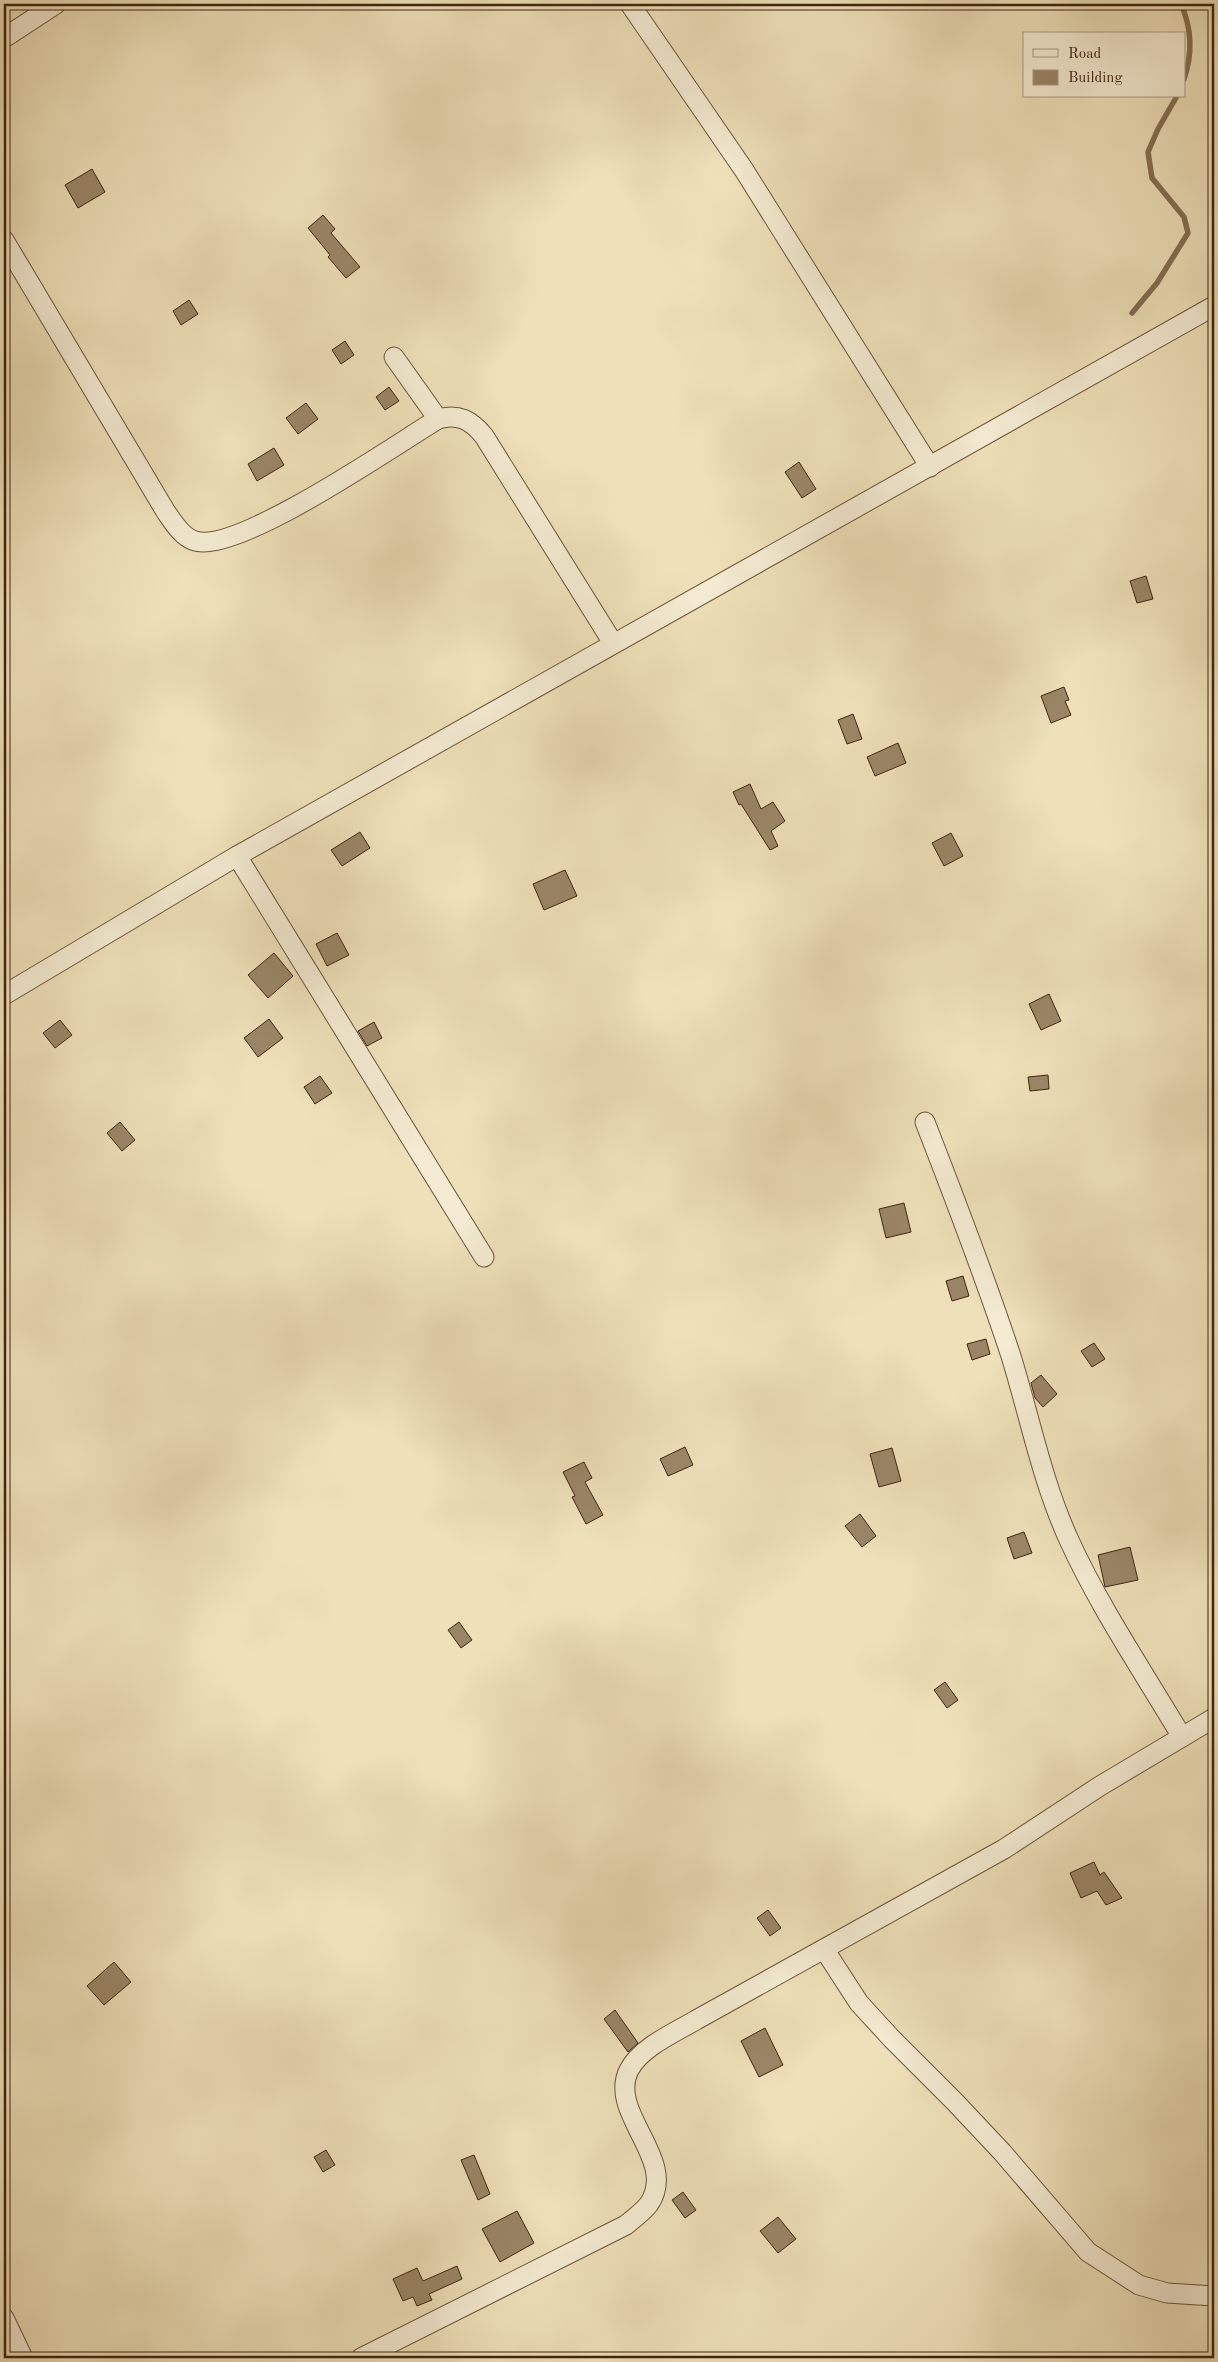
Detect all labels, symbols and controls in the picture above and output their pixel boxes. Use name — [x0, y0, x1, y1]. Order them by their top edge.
legend — [1023, 32, 1186, 98]
text: Road — [1068, 47, 1102, 62]
text: Building — [1068, 71, 1123, 86]

